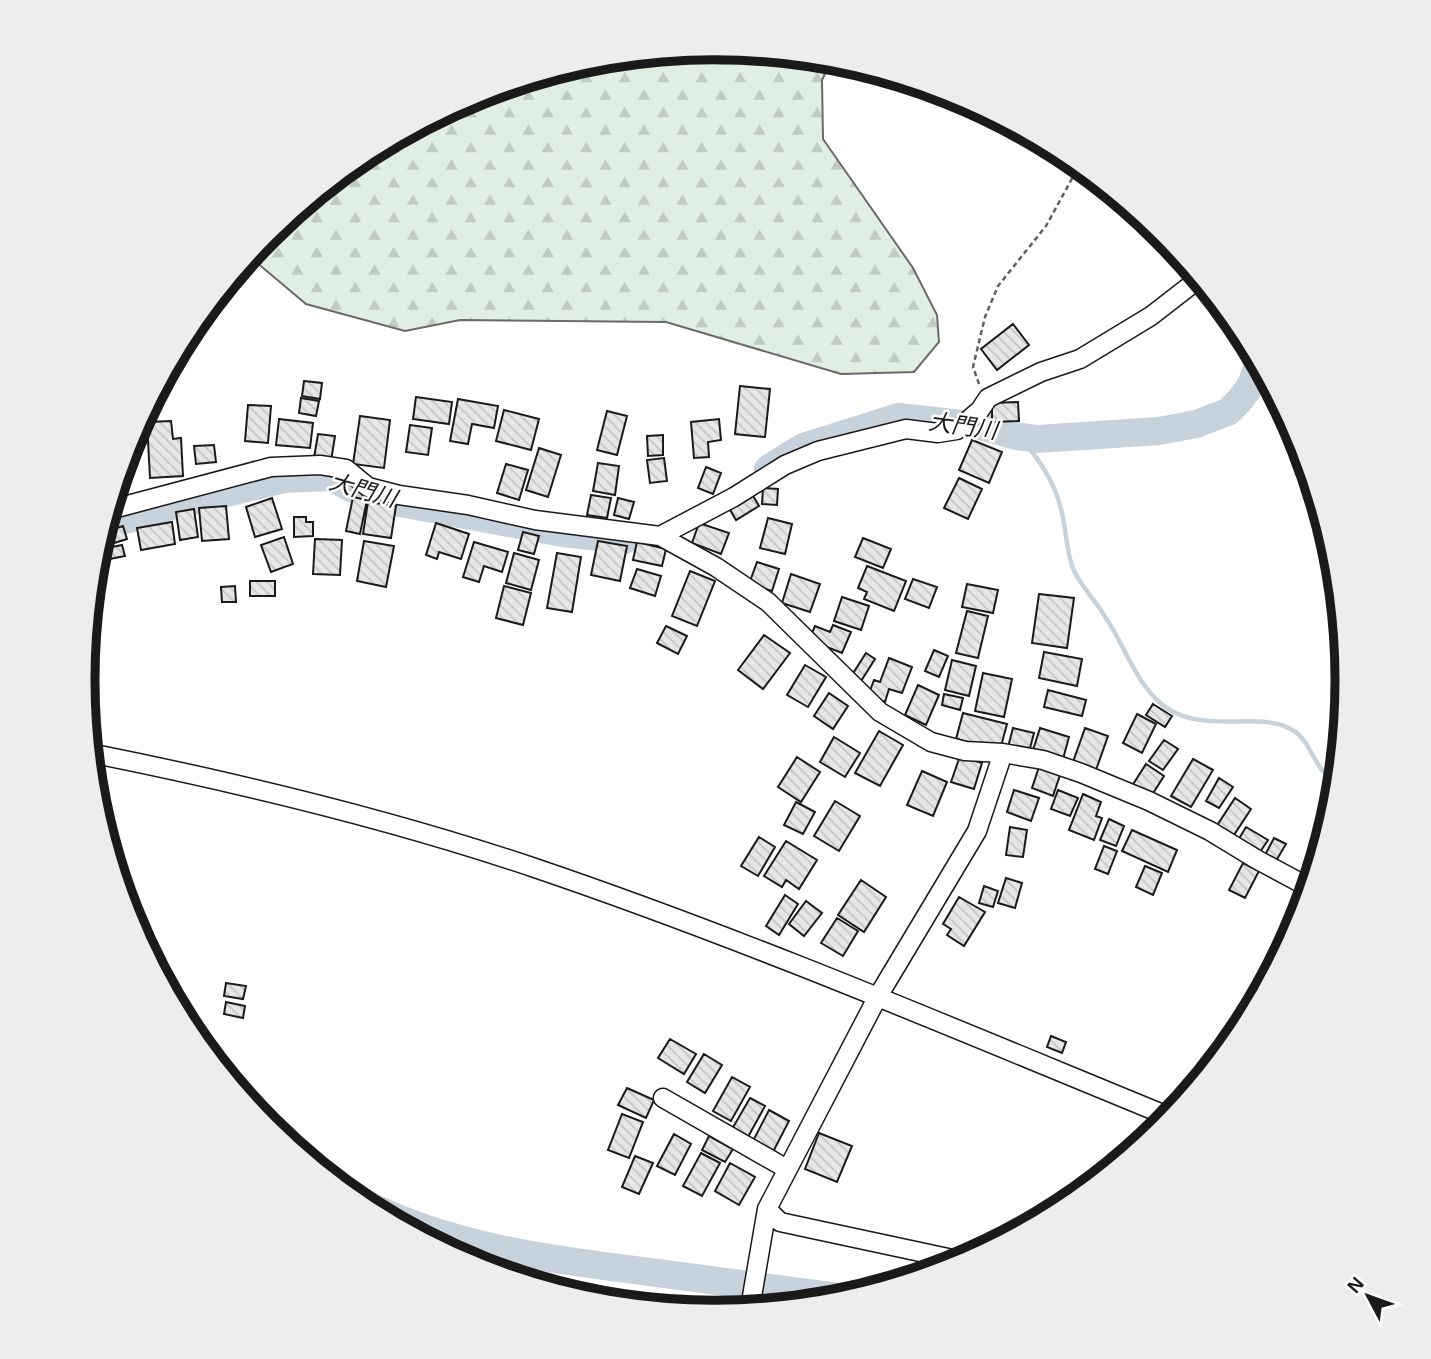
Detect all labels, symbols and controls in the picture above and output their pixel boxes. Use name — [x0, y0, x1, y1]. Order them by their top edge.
water label: 大門川 — [927, 408, 1002, 444]
water label: 大門川 — [326, 468, 403, 513]
north arrow — [1333, 1261, 1403, 1331]
text: N — [1343, 1273, 1368, 1297]

